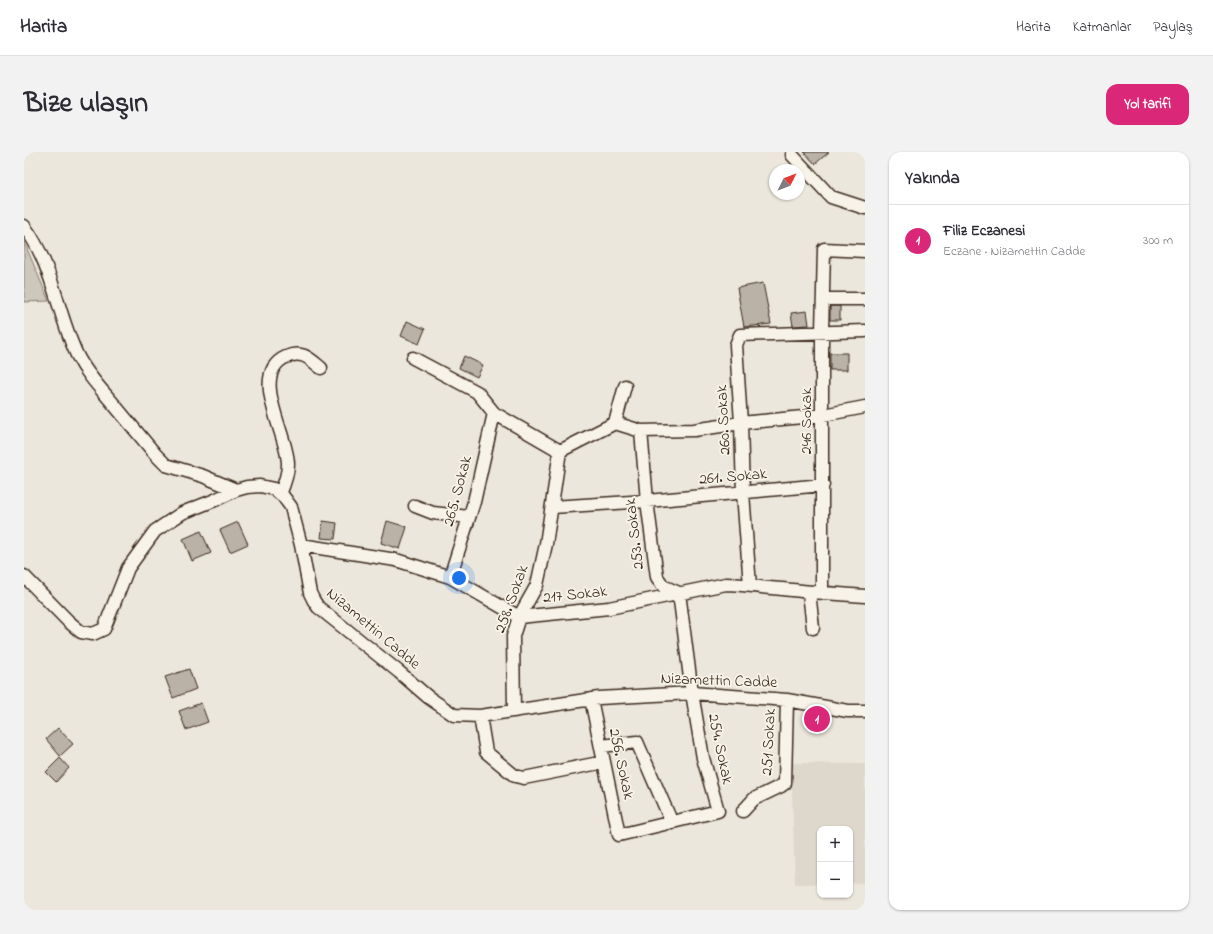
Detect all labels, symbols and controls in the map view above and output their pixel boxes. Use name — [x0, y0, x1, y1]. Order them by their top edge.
text: Harita — [20, 14, 67, 41]
text: Harita — [1016, 17, 1051, 38]
text: Katmanlar — [1073, 17, 1131, 38]
text: Paylaş — [1153, 17, 1193, 38]
text: Bize ulaşın — [24, 84, 148, 125]
button: Yol tarifi — [1106, 84, 1189, 125]
north arrow — [769, 164, 805, 200]
text: Yakında — [905, 166, 960, 191]
text: Filiz Eczanesi — [943, 220, 1025, 242]
text: 1 — [916, 231, 920, 250]
text: 300 m — [1143, 231, 1173, 250]
text: Eczane · Nizamettin Cadde — [943, 242, 1085, 261]
street label: 260. Sokak — [710, 383, 738, 456]
street label: 246 Sokak — [795, 387, 819, 454]
street label: 265. Sokak — [437, 452, 479, 529]
street label: 261. Sokak — [698, 462, 769, 492]
street label: 253. Sokak — [619, 496, 651, 571]
street label: 258. Sokak — [489, 561, 536, 637]
your location — [449, 568, 469, 588]
street label: 217 Sokak — [542, 580, 609, 610]
street label: Nizamettin Cadde — [321, 582, 426, 676]
street label: Nizamettin Cadde — [660, 667, 779, 695]
pin: 1 — [804, 704, 830, 734]
street label: 251 Sokak — [755, 707, 783, 776]
street label: 254. Sokak — [701, 711, 739, 788]
street label: 256. Sokak — [602, 726, 640, 803]
map controls — [817, 826, 853, 898]
button: + — [817, 826, 853, 862]
button: − — [817, 862, 853, 898]

